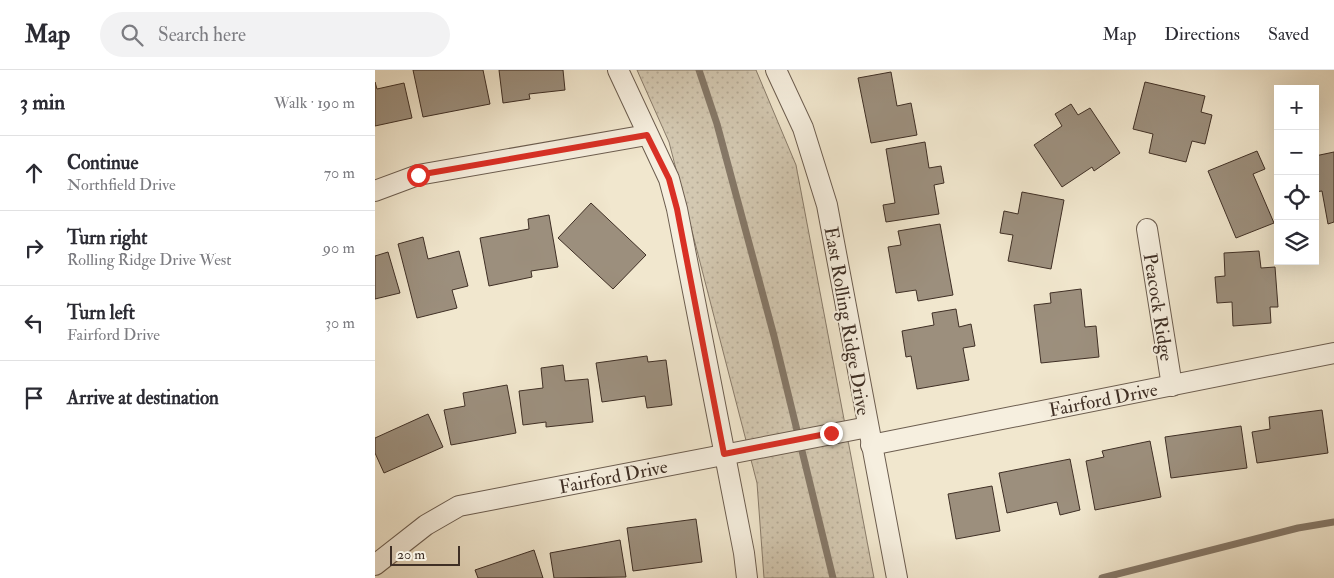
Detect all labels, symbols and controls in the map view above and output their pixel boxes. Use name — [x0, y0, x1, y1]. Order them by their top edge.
search box — [100, 12, 450, 57]
text: Map — [25, 19, 70, 50]
icon: search — [118, 21, 146, 49]
text: Search here — [158, 23, 246, 47]
text: Map — [1103, 23, 1136, 46]
text: Directions — [1164, 23, 1240, 46]
text: Saved — [1268, 23, 1309, 46]
map controls — [1274, 85, 1319, 265]
button: + — [1274, 85, 1319, 130]
text: 3 min — [20, 89, 65, 116]
text: Walk · 190 m — [274, 93, 355, 113]
button: − — [1274, 130, 1319, 175]
text: Continue — [67, 151, 138, 175]
icon: ahead — [20, 159, 48, 187]
text: 70 m — [324, 163, 355, 183]
route start — [407, 164, 430, 187]
text: Northfield Drive — [67, 175, 176, 195]
button: locate — [1274, 175, 1319, 220]
button: layers — [1274, 220, 1319, 265]
street label: East Rolling Ridge Drive — [819, 225, 875, 418]
text: Turn right — [67, 226, 147, 250]
icon: right — [20, 234, 48, 262]
text: 90 m — [323, 238, 355, 258]
text: Rolling Ridge Drive West — [67, 250, 232, 270]
street label: Peacock Ridge — [1138, 251, 1178, 363]
text: Turn left — [67, 301, 135, 325]
icon: left — [20, 309, 48, 337]
text: 30 m — [325, 313, 355, 333]
text: Fairford Drive — [67, 325, 160, 345]
street label: Fairford Drive — [1047, 378, 1160, 422]
icon: arrive — [20, 384, 48, 412]
text: Arrive at destination — [67, 386, 219, 410]
route end — [820, 422, 843, 445]
street label: Fairford Drive — [557, 455, 670, 499]
scale bar — [390, 543, 460, 566]
text: 20 m — [397, 546, 425, 563]

